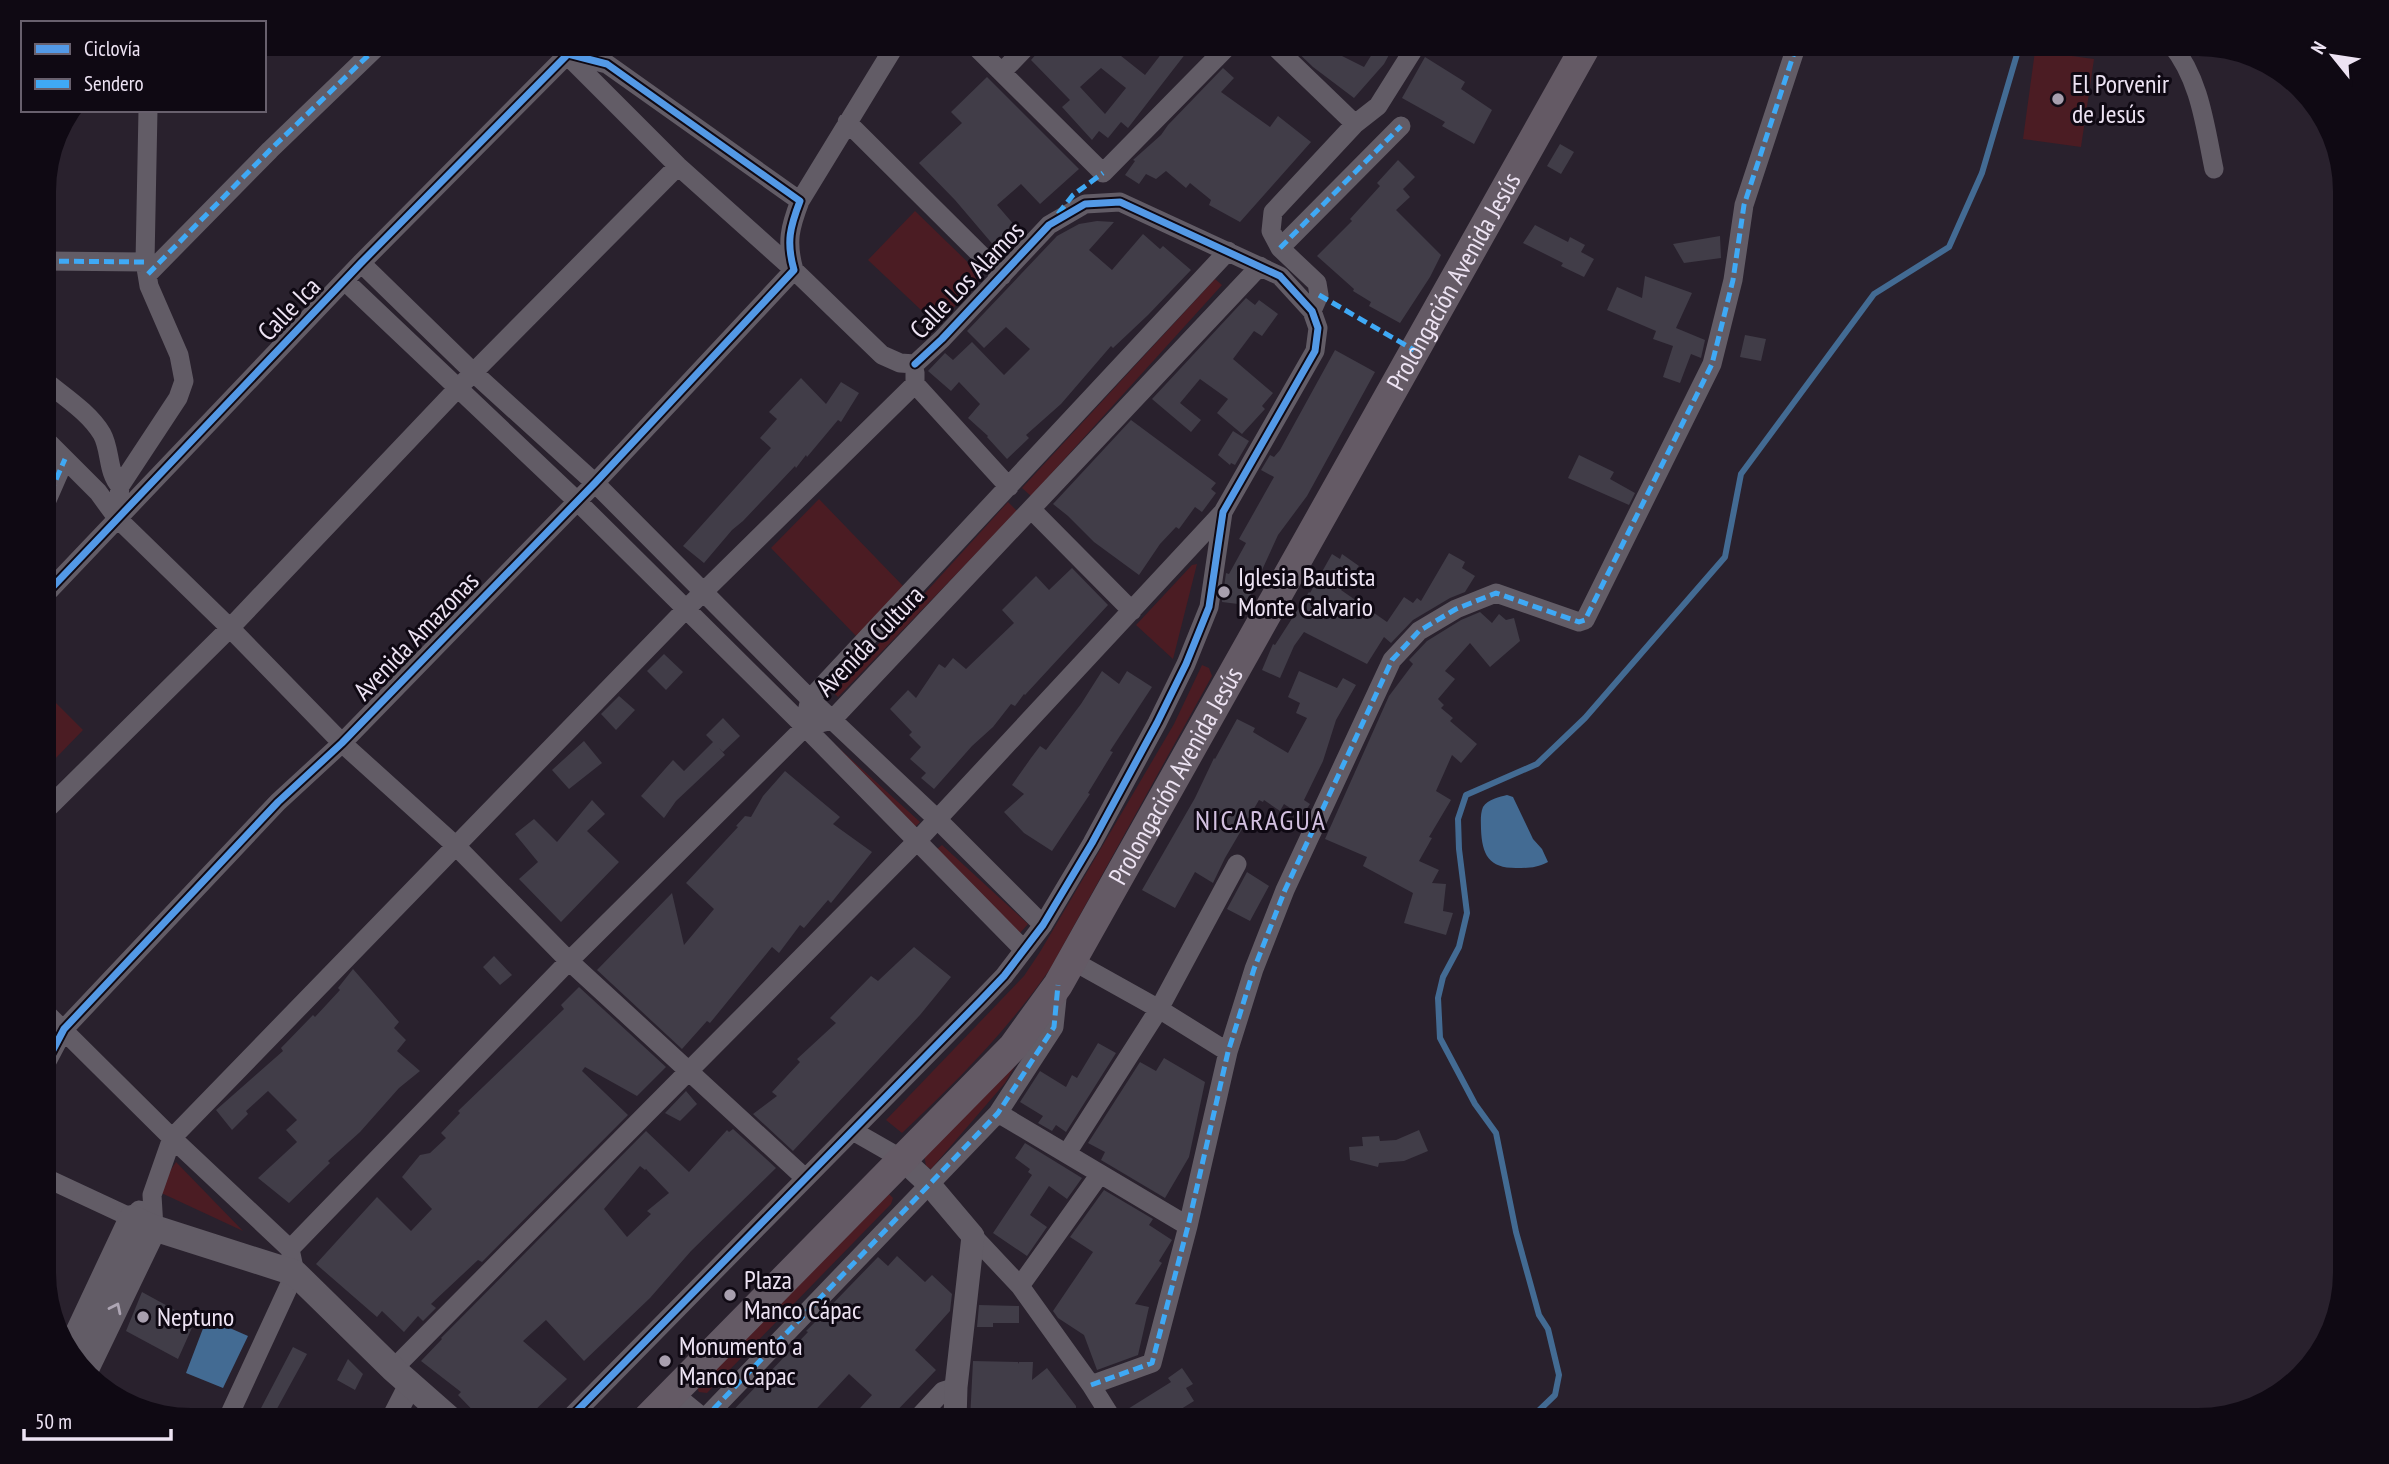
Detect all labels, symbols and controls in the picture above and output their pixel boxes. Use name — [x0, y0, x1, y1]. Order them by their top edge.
legend — [21, 21, 266, 112]
north arrow — [2298, 21, 2368, 91]
text: Ciclovía — [84, 35, 141, 62]
text: N — [2305, 37, 2331, 58]
place label: El Porvenir de Jesús — [2072, 67, 2169, 130]
text: Sendero — [84, 70, 143, 97]
marker: El Porvenir de Jesús — [2050, 91, 2066, 107]
street label: Prolongación Avenida Jesús — [1379, 166, 1527, 396]
street label: Calle Los Alamos — [902, 214, 1031, 345]
street label: Calle Ica — [250, 270, 327, 347]
place label: Iglesia Bautista Monte Calvario — [1238, 560, 1376, 623]
street label: Avenida Amazonas — [346, 564, 485, 707]
street label: Avenida Cultura — [809, 578, 931, 703]
marker: Iglesia Bautista Monte Calvario — [1216, 584, 1232, 600]
street label: Prolongación Avenida Jesús — [1101, 661, 1250, 890]
district label: NICARAGUA — [1195, 801, 1327, 838]
place label: Plaza Manco Cápac — [744, 1263, 861, 1326]
marker: Plaza Manco Cápac — [722, 1287, 738, 1303]
place label: Neptuno — [157, 1300, 234, 1333]
one-way arrow — [107, 1303, 121, 1315]
marker: Neptuno — [135, 1309, 151, 1325]
place label: Monumento a Manco Capac — [679, 1329, 803, 1392]
marker: Monumento a Manco Capac — [657, 1353, 673, 1369]
scale bar — [24, 1398, 172, 1442]
text: 50 m — [35, 1408, 72, 1435]

